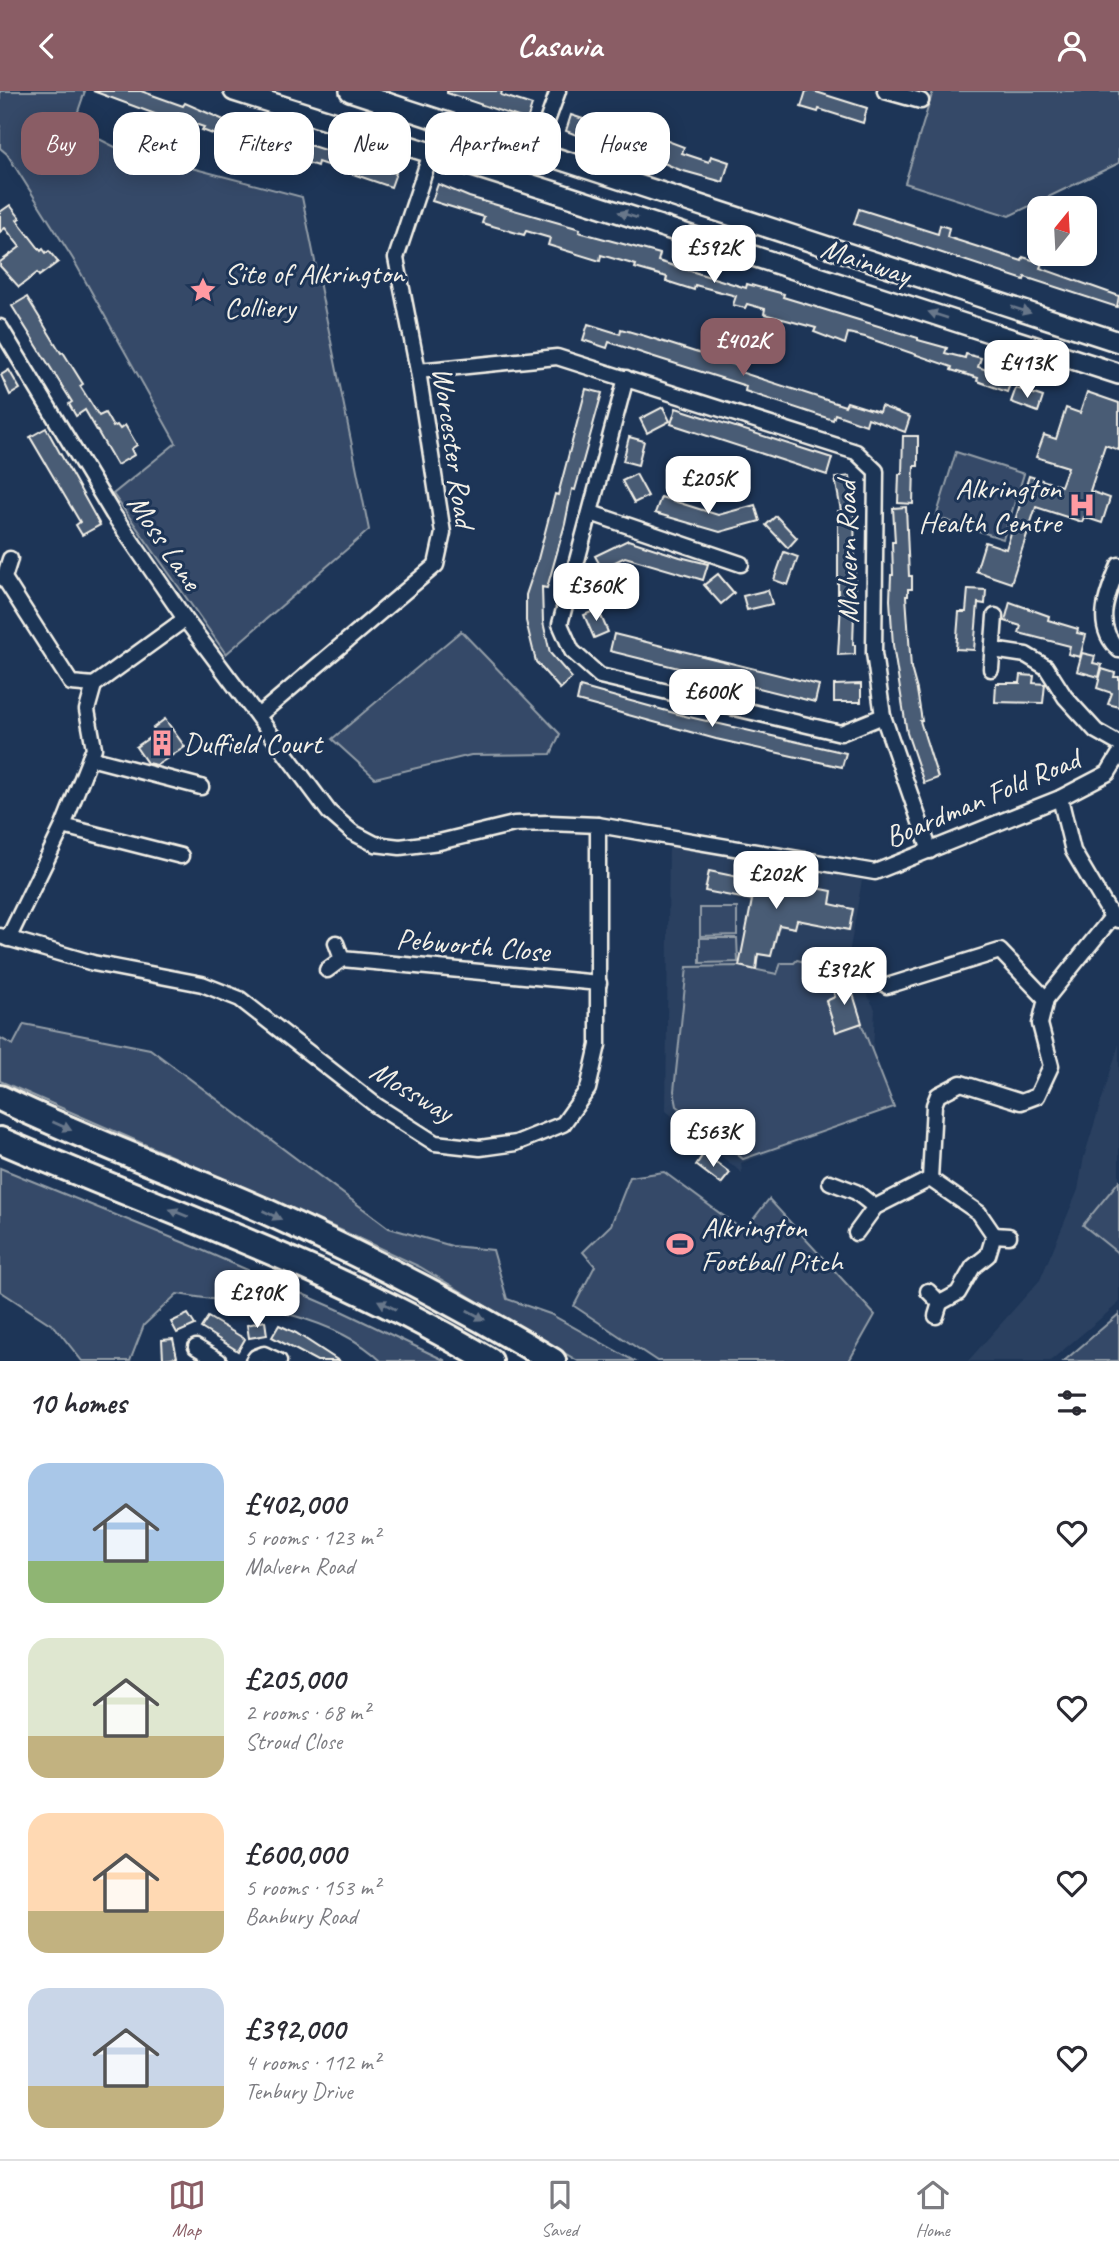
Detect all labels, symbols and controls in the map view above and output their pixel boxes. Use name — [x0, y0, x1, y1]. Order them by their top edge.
text: Casavia — [517, 25, 602, 66]
icon: back — [28, 27, 66, 65]
icon: person — [1053, 27, 1091, 65]
chip: Buy — [21, 112, 99, 175]
chip: Rent — [113, 112, 200, 175]
chip: Filters — [214, 112, 314, 175]
chip: New — [328, 112, 411, 175]
chip: Apartment — [425, 112, 561, 175]
chip: House — [575, 112, 670, 175]
north arrow — [1027, 196, 1097, 266]
map controls — [1027, 196, 1097, 266]
one-way arrow — [617, 209, 638, 220]
pin: £592K — [665, 225, 763, 285]
street label: Mainway — [816, 229, 918, 294]
text: £592K — [688, 233, 740, 262]
place label: Site of Alkrington Colliery — [224, 254, 405, 326]
place icon: Site of Alkrington Colliery — [188, 275, 218, 305]
one-way arrow — [1011, 305, 1032, 316]
one-way arrow — [927, 309, 948, 320]
pin: £402K — [694, 319, 792, 378]
text: £402K — [716, 326, 770, 355]
pin: £413K — [978, 341, 1076, 400]
text: £413K — [1000, 348, 1054, 377]
street label: Worcester Road — [424, 364, 485, 534]
pin: £205K — [659, 457, 757, 516]
text: £205K — [682, 464, 734, 493]
place label: Alkrington Health Centre — [919, 469, 1063, 541]
street label: Malvern Road — [827, 476, 867, 623]
street label: Moss Lane — [119, 487, 212, 599]
hospital icon: Alkrington Health Centre — [1067, 490, 1097, 520]
pin: £360K — [547, 563, 645, 623]
text: £360K — [569, 571, 623, 600]
pin: £600K — [663, 669, 761, 729]
text: £600K — [685, 677, 739, 706]
place label: Duffield Court — [183, 724, 325, 762]
building icon: Duffield Court — [147, 728, 177, 758]
street label: Boardman Fold Road — [879, 738, 1089, 856]
pin: £202K — [727, 851, 825, 911]
text: £202K — [749, 859, 803, 888]
street label: Pebworth Close — [395, 919, 553, 971]
pin: £392K — [795, 947, 893, 1007]
text: £392K — [818, 955, 870, 984]
street label: Mossway — [363, 1051, 463, 1132]
pin: £563K — [664, 1109, 762, 1169]
text: £563K — [686, 1117, 740, 1146]
one-way arrow — [52, 1120, 73, 1131]
one-way arrow — [168, 1208, 189, 1219]
place label: Alkrington Football Pitch — [701, 1208, 845, 1280]
one-way arrow — [262, 1209, 282, 1221]
sports icon: Alkrington Football Pitch — [665, 1229, 695, 1259]
pin: £290K — [208, 1271, 306, 1330]
text: £290K — [231, 1278, 283, 1307]
one-way arrow — [376, 1300, 396, 1312]
one-way arrow — [466, 1309, 486, 1321]
text: 10 homes — [28, 1384, 126, 1422]
icon: filters — [1053, 1384, 1091, 1422]
text: £402,000 — [245, 1485, 345, 1523]
icon: home — [84, 1491, 168, 1575]
icon: heart — [1053, 1514, 1091, 1552]
text: 5 rooms · 123 m² — [245, 1523, 380, 1552]
text: Malvern Road — [245, 1552, 354, 1581]
text: £205,000 — [245, 1660, 345, 1698]
icon: home — [84, 1666, 168, 1750]
icon: heart — [1053, 1689, 1091, 1727]
text: 2 rooms · 68 m² — [245, 1698, 369, 1727]
text: Stroud Close — [245, 1727, 342, 1756]
text: £600,000 — [245, 1835, 346, 1873]
icon: home — [84, 1841, 168, 1925]
icon: heart — [1053, 1864, 1091, 1902]
text: 5 rooms · 153 m² — [245, 1873, 380, 1902]
text: Banbury Road — [245, 1902, 357, 1931]
text: £392,000 — [245, 2010, 345, 2048]
icon: home — [84, 2016, 168, 2100]
icon: heart — [1053, 2039, 1091, 2077]
text: 4 rooms · 112 m² — [245, 2048, 380, 2077]
text: Tenbury Drive — [245, 2077, 352, 2106]
tab: Map — [168, 2176, 206, 2242]
tab: Saved — [541, 2176, 579, 2242]
tab: Home — [914, 2176, 952, 2242]

